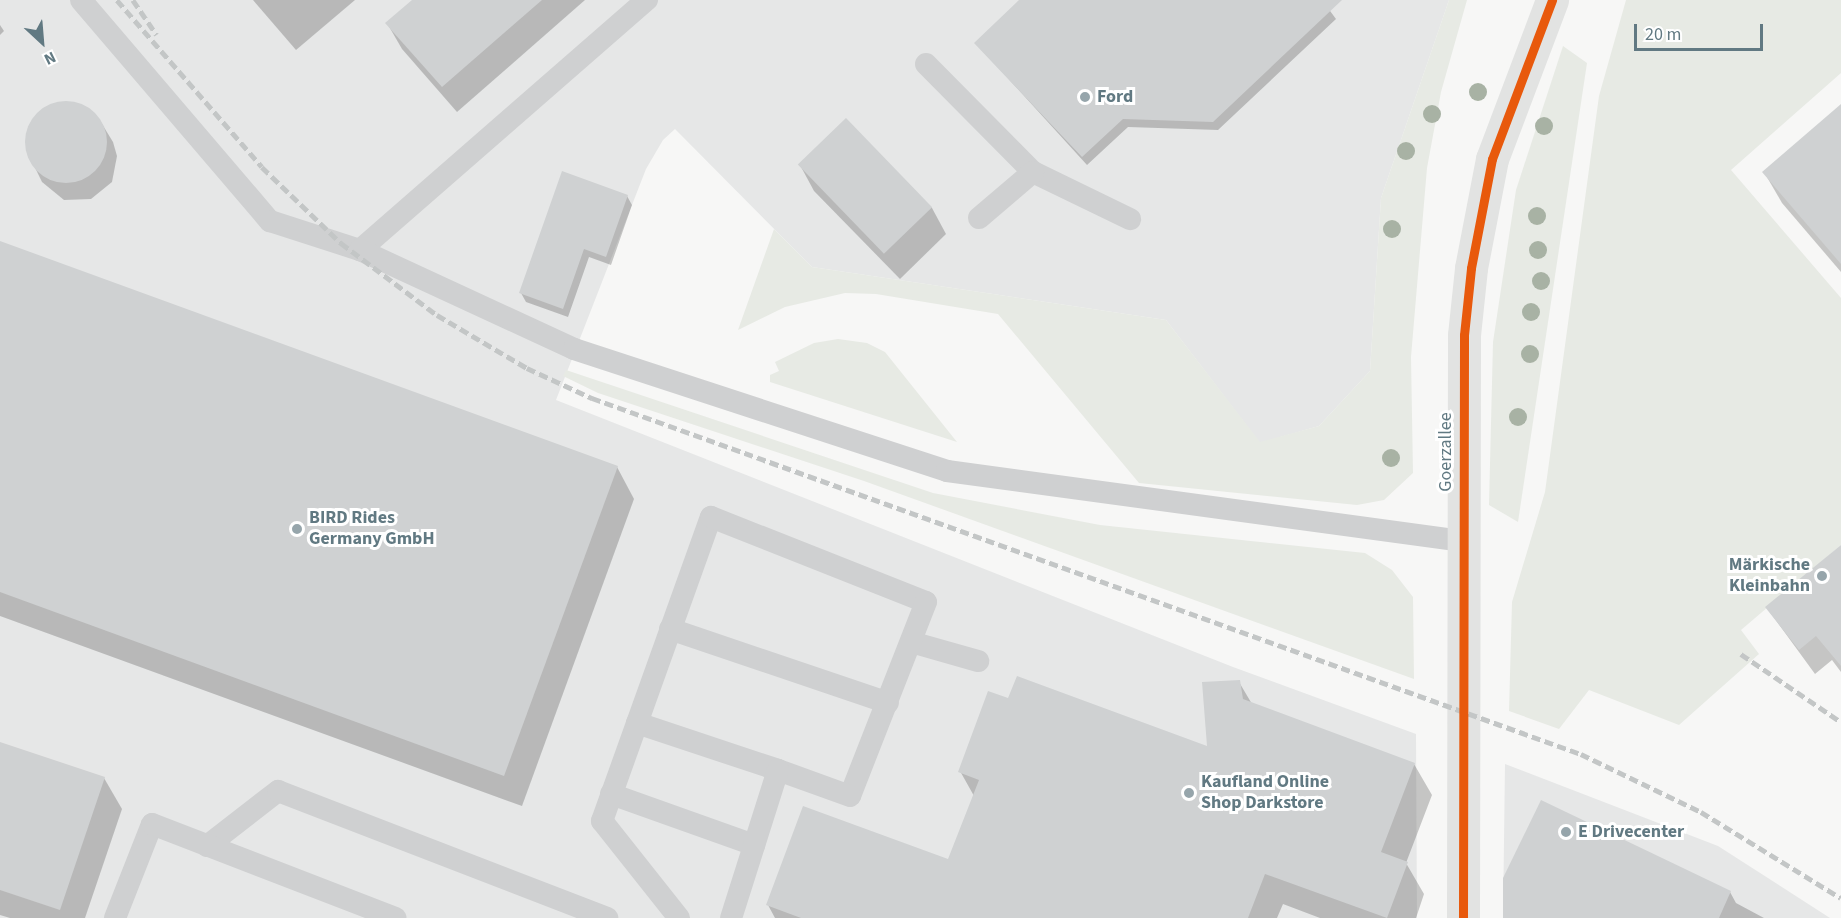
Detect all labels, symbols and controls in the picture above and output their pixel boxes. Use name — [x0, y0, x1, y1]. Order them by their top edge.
north arrow — [12, 12, 72, 72]
scale bar — [1637, 12, 1766, 50]
text: 20 m — [1645, 22, 1681, 47]
text: N — [40, 46, 60, 70]
place label: Ford — [1097, 86, 1133, 108]
marker: Ford — [1078, 90, 1092, 104]
street label: Goerzallee — [1435, 412, 1457, 492]
place label: BIRD Rides Germany GmbH — [309, 508, 435, 550]
marker: BIRD Rides Germany GmbH — [290, 522, 304, 536]
place label: Märkische Kleinbahn — [1729, 555, 1810, 598]
marker: Märkische Kleinbahn — [1815, 569, 1829, 583]
place label: Kaufland Online Shop Darkstore — [1201, 772, 1329, 814]
marker: Kaufland Online Shop Darkstore — [1182, 786, 1196, 800]
place label: E Drivecenter — [1578, 821, 1684, 843]
marker: E Drivecenter — [1559, 825, 1573, 839]

